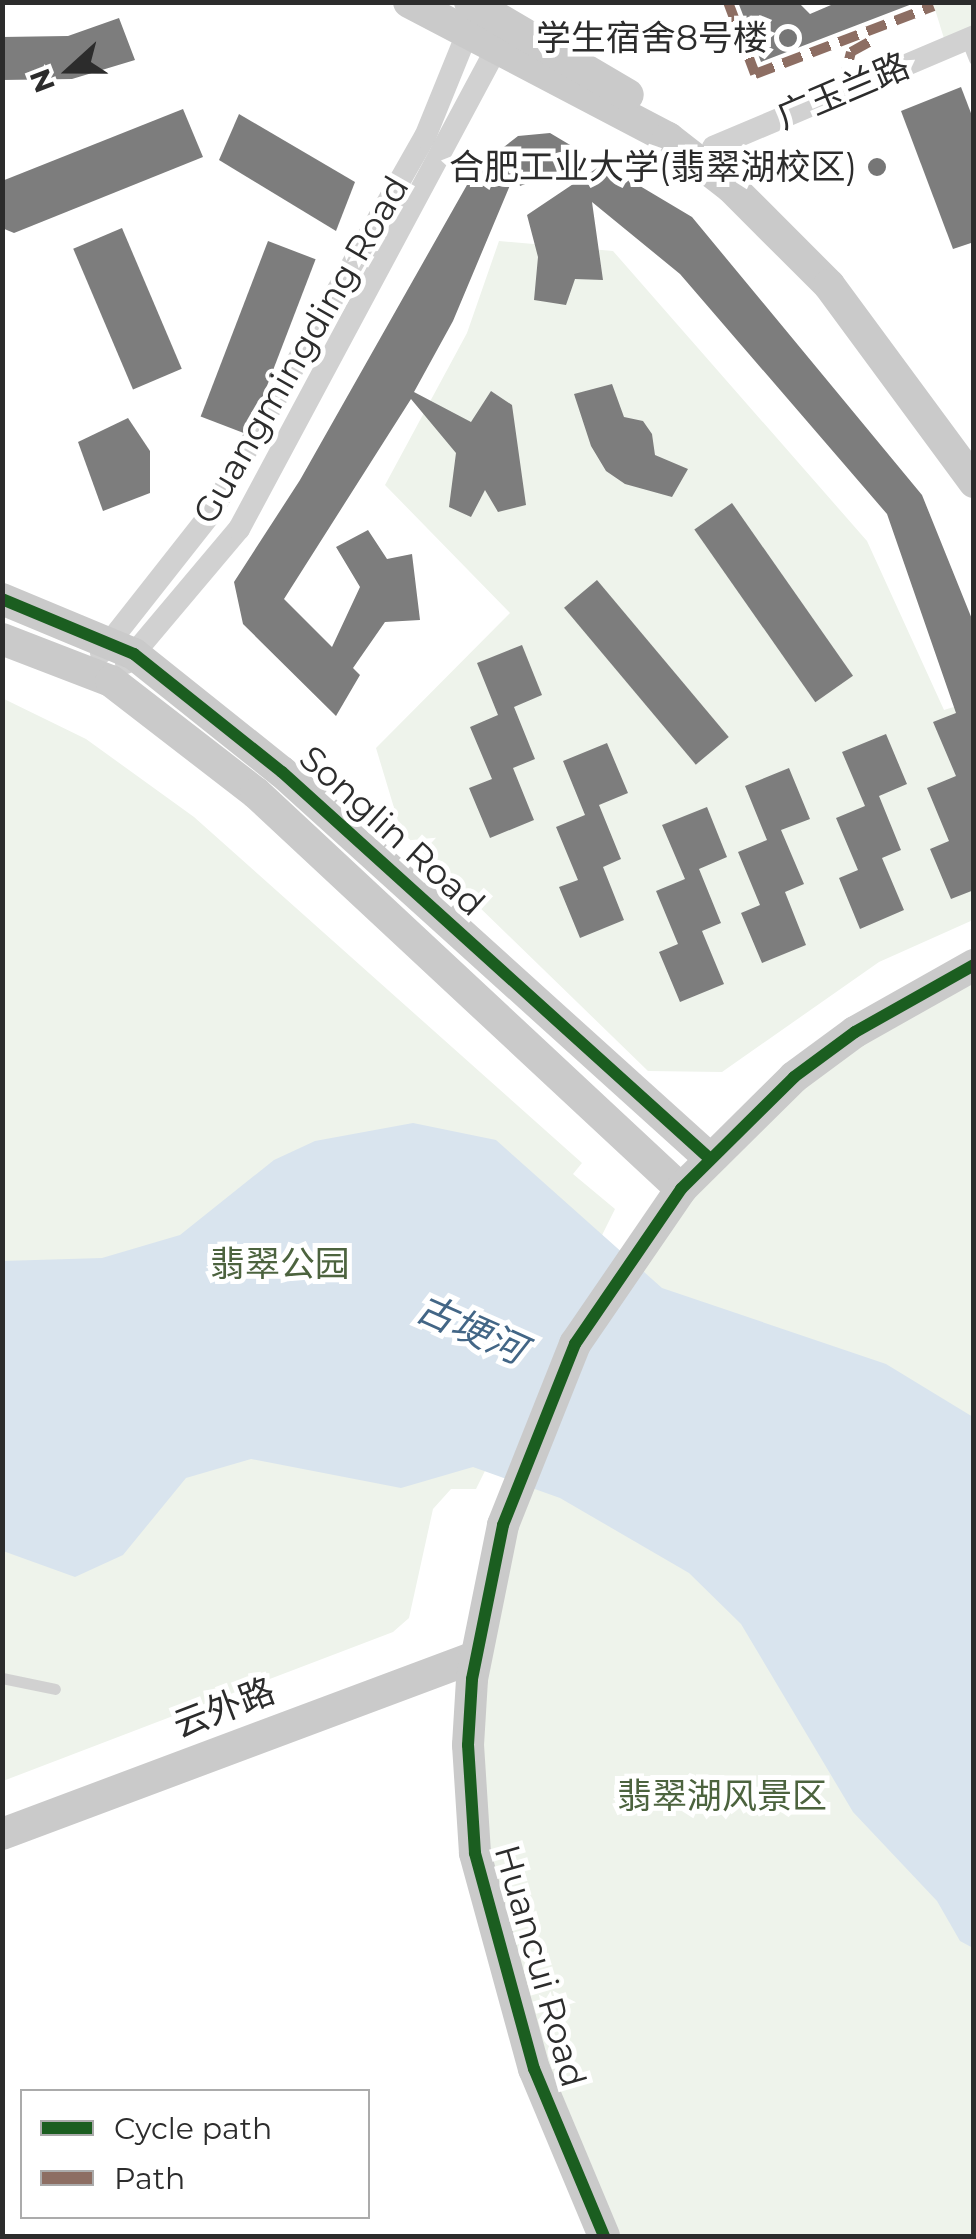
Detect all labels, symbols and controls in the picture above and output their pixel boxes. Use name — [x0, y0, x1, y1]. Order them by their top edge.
place label: 学生宿舍8号楼 — [536, 17, 768, 59]
north arrow — [20, 20, 120, 120]
marker: 学生宿舍8号楼 — [777, 27, 799, 49]
street label: 广玉兰路 — [770, 44, 916, 138]
text: N — [22, 64, 62, 97]
place label: 合肥工业大学(翡翠湖校区) — [449, 146, 857, 188]
marker: 合肥工业大学(翡翠湖校区) — [866, 156, 888, 178]
street label: Guangmingding Road — [184, 169, 418, 531]
street label: Songlin Road — [291, 737, 493, 925]
park label: 翡翠公园 — [210, 1243, 350, 1285]
water label: 古埂河 — [410, 1285, 532, 1373]
street label: 云外路 — [167, 1670, 281, 1746]
park label: 翡翠湖风景区 — [617, 1775, 827, 1817]
street label: Huancui Road — [485, 1840, 595, 2092]
legend — [20, 2089, 370, 2219]
text: Cycle path — [114, 2110, 272, 2147]
text: Path — [114, 2160, 185, 2197]

